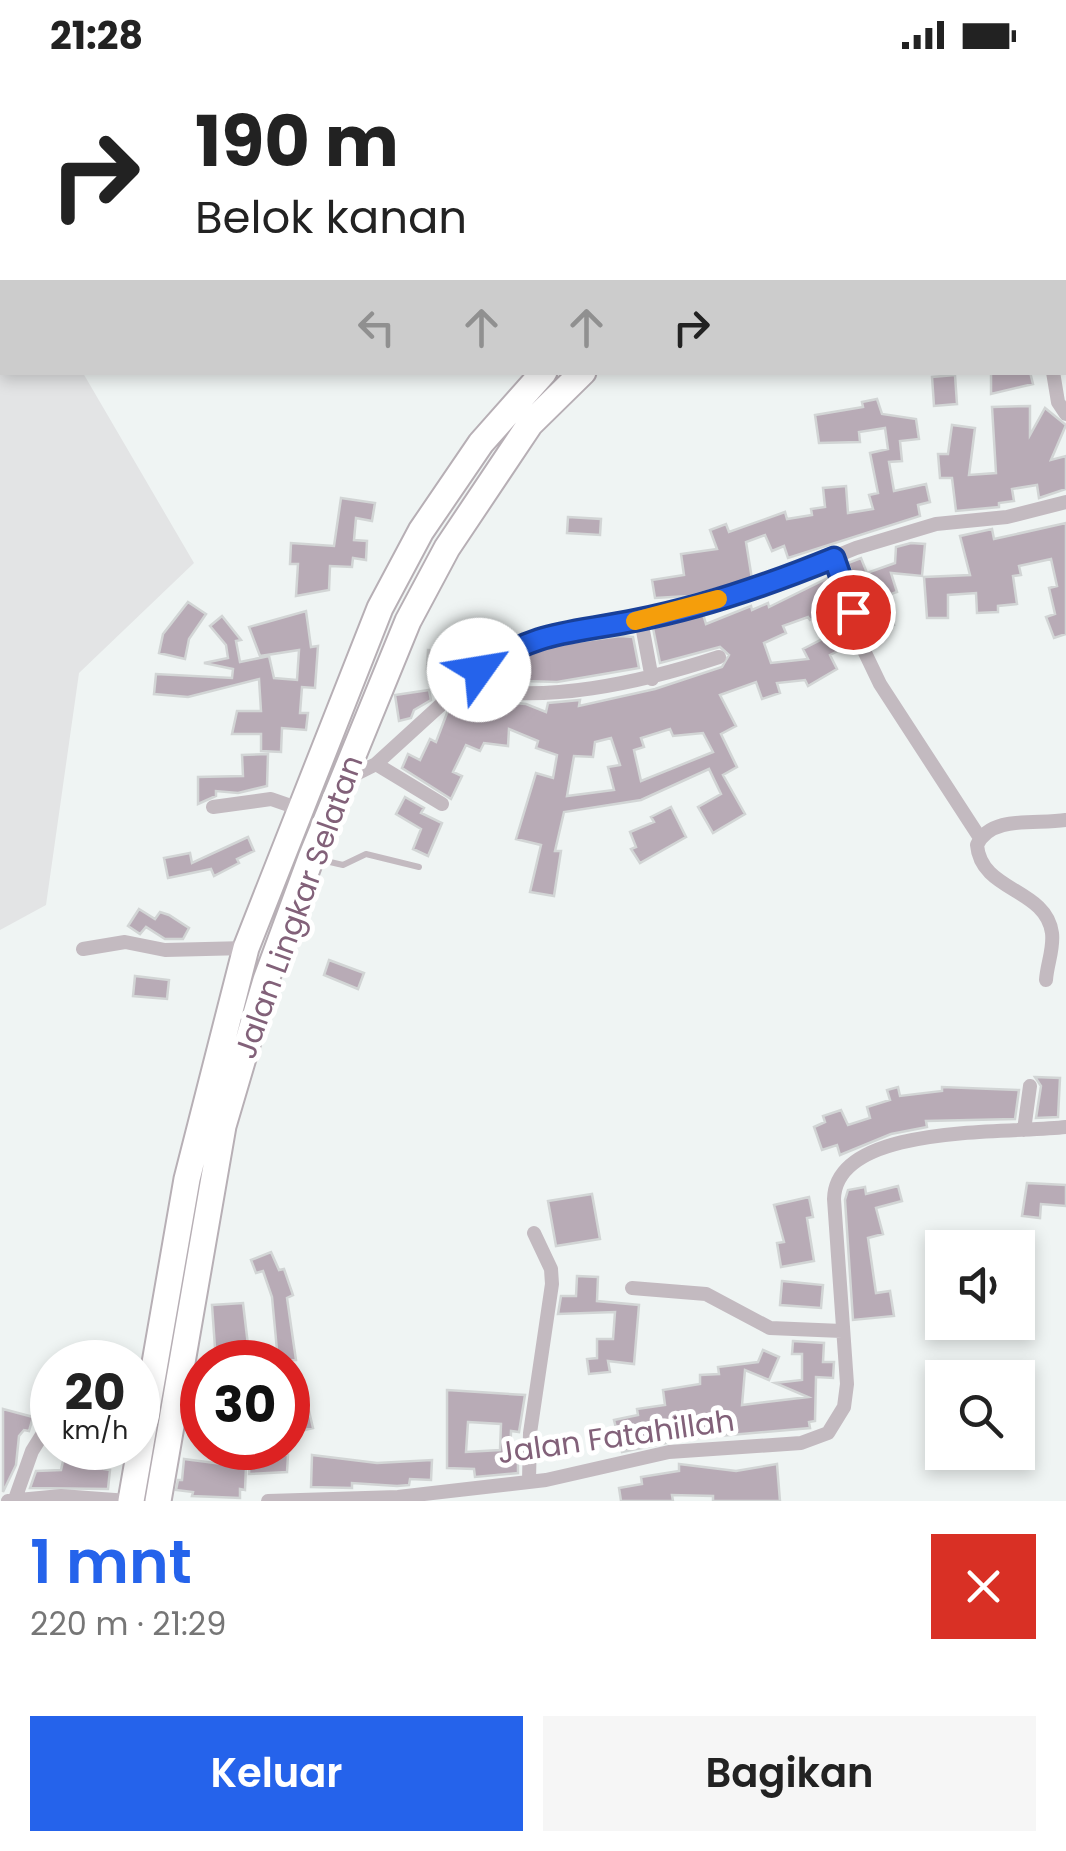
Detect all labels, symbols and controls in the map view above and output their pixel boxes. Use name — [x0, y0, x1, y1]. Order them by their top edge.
text: 21:28 — [50, 9, 143, 62]
text: 190 m — [195, 92, 399, 191]
icon: right — [30, 110, 160, 240]
text: Belok kanan — [195, 186, 467, 249]
icon: left — [349, 300, 404, 355]
icon: ahead — [454, 300, 509, 355]
icon: ahead — [559, 300, 614, 355]
icon: right — [664, 300, 719, 355]
pin — [811, 570, 896, 655]
icon: arrive — [826, 585, 881, 640]
position arrow — [427, 618, 531, 722]
street label: Jalan Lingkar Selatan — [224, 749, 373, 1065]
map controls — [925, 1230, 1035, 1470]
button: sound — [925, 1230, 1035, 1340]
speed limit sign: 30 — [180, 1340, 310, 1470]
text: 20 — [64, 1357, 126, 1428]
button: search — [925, 1360, 1035, 1470]
street label: Jalan Fatahillah — [495, 1399, 737, 1474]
text: km/h — [62, 1413, 128, 1448]
text: 1 mnt — [30, 1520, 192, 1604]
button: close — [931, 1534, 1036, 1639]
text: 220 m · 21:29 — [30, 1601, 226, 1646]
button: Keluar — [30, 1716, 523, 1831]
button: Bagikan — [543, 1716, 1036, 1831]

